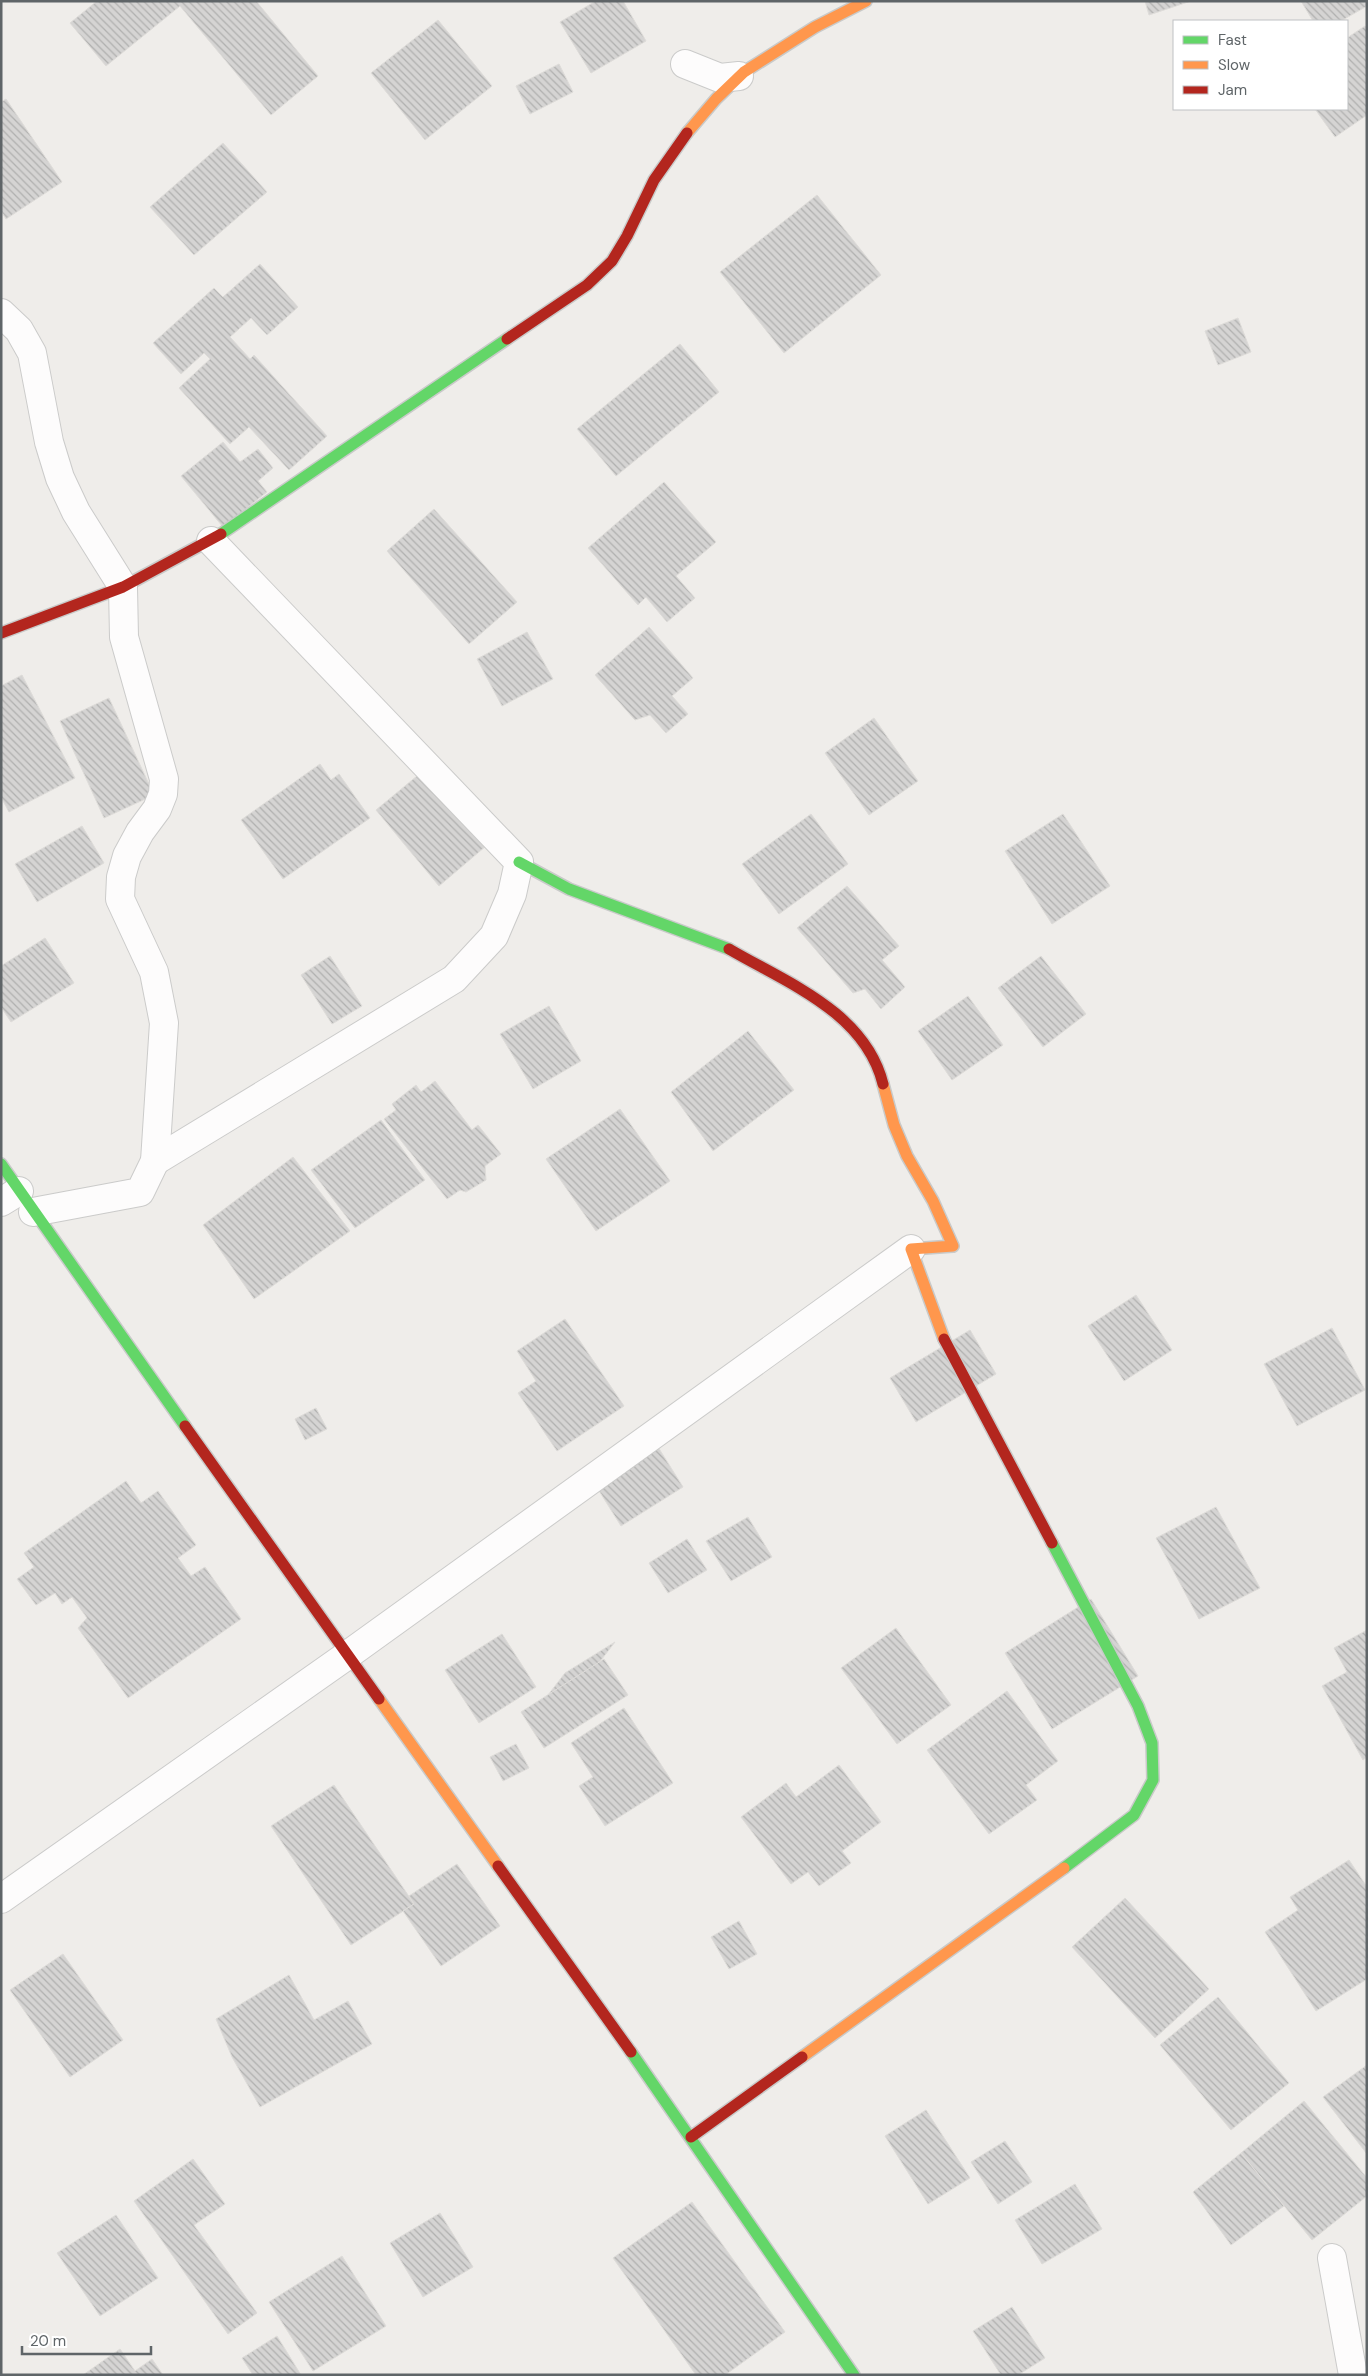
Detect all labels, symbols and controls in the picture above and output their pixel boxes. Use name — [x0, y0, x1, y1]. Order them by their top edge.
legend — [1173, 20, 1348, 110]
text: Fast — [1218, 30, 1247, 50]
text: Slow — [1218, 55, 1251, 75]
text: Jam — [1218, 80, 1247, 100]
scale bar — [22, 2324, 151, 2356]
text: 20 m — [30, 2331, 66, 2351]

